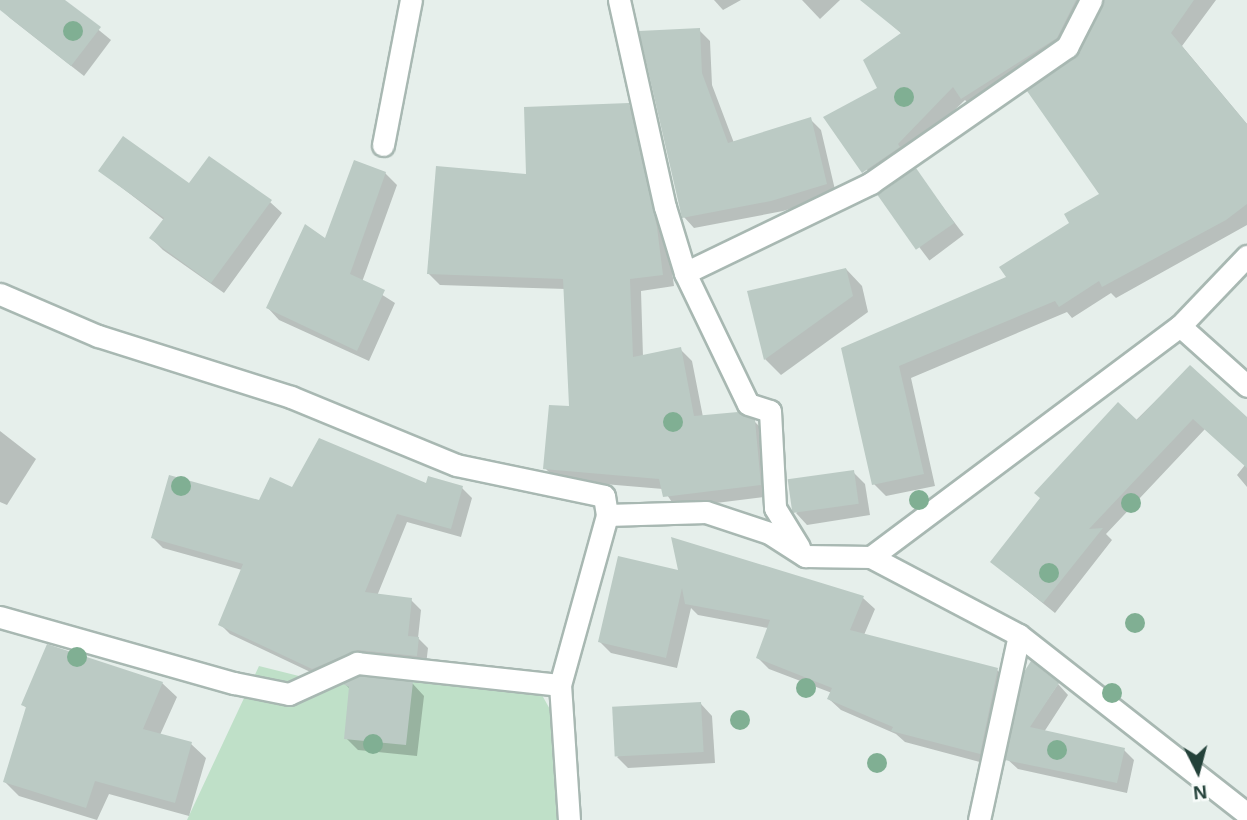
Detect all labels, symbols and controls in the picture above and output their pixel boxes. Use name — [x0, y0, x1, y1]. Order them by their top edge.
north arrow — [1163, 736, 1233, 806]
text: N — [1192, 781, 1208, 804]

